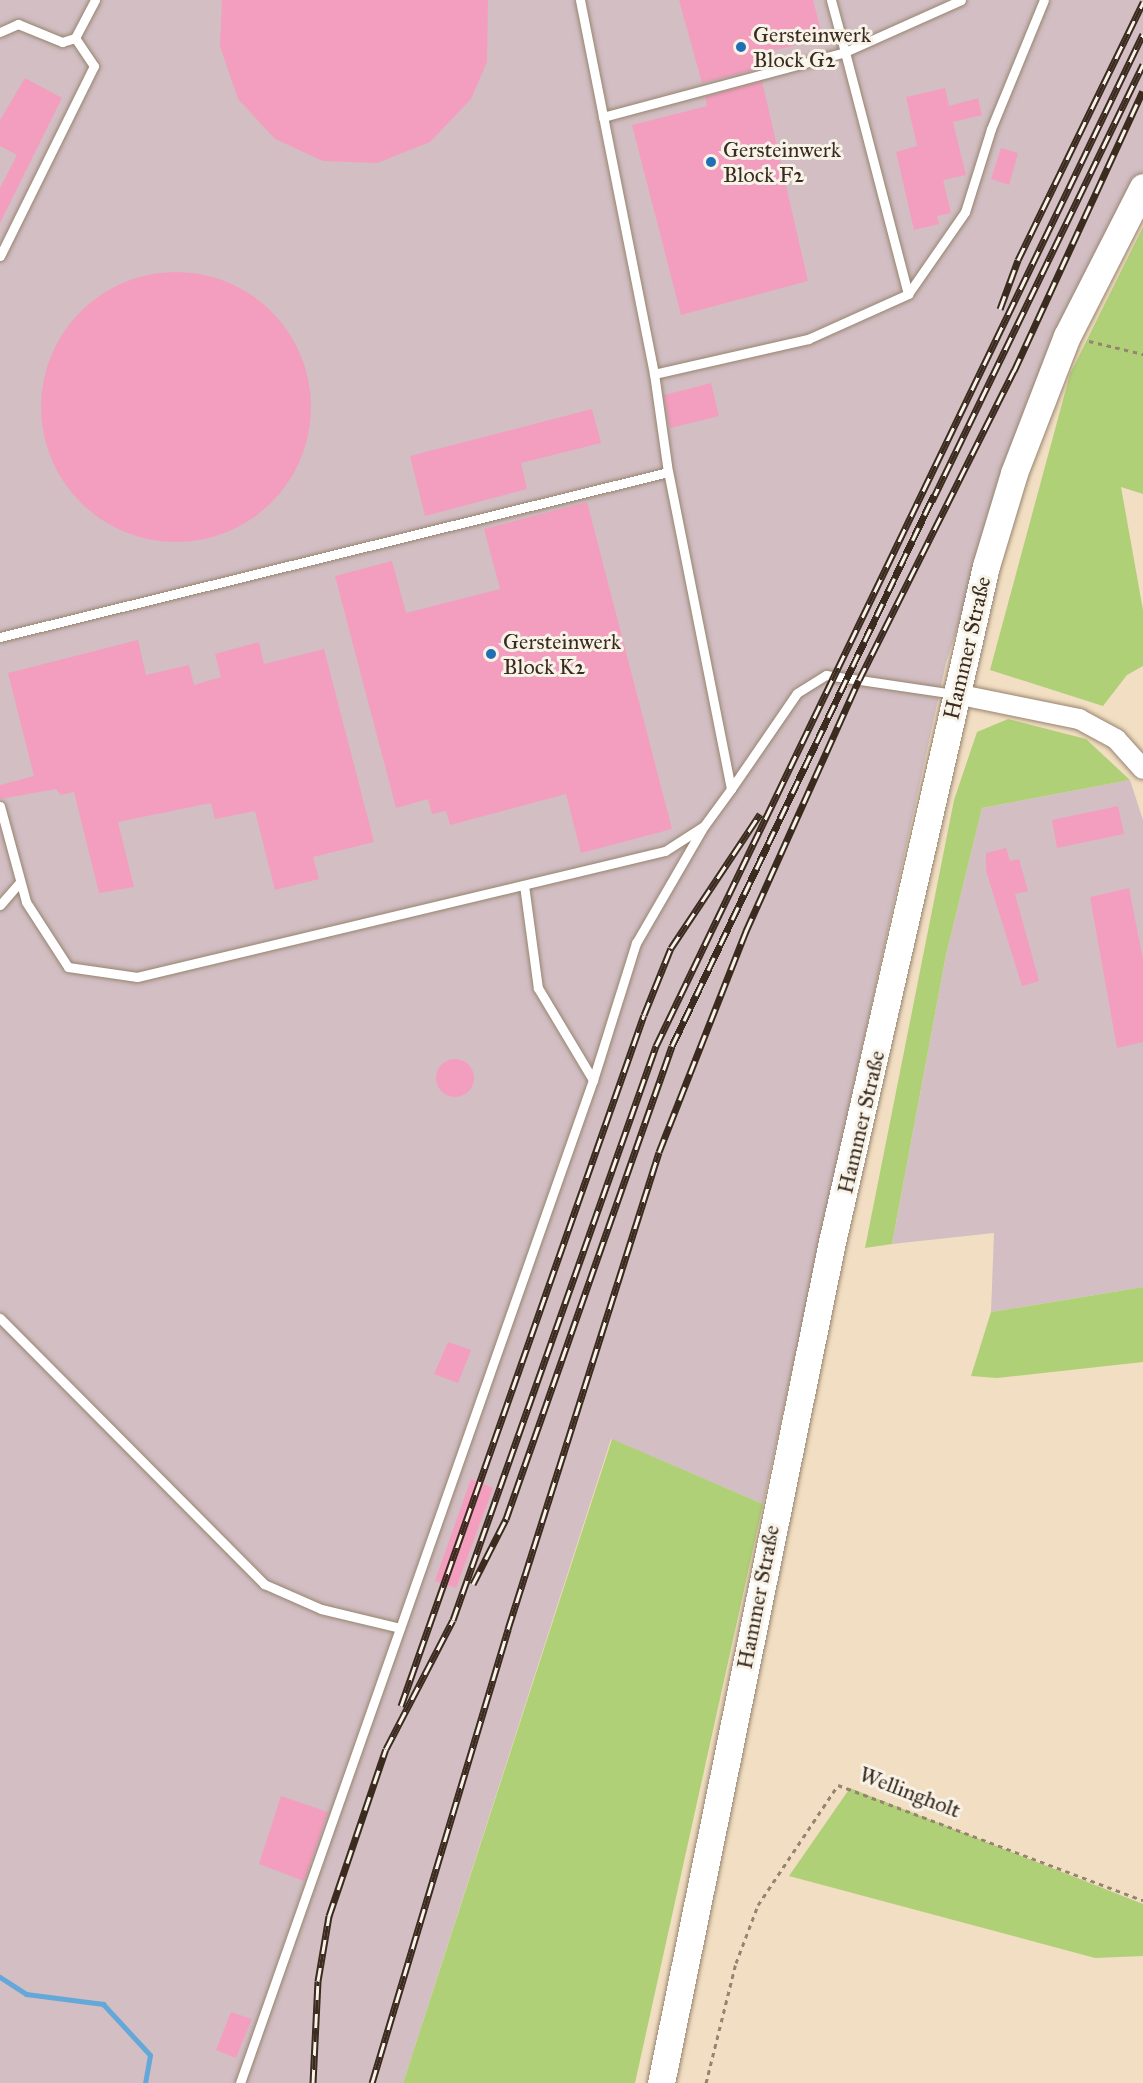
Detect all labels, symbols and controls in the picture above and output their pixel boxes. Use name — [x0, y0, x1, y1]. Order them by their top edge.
place label: Gersteinwerk Block G2 — [753, 21, 871, 72]
marker: Gersteinwerk Block G2 — [734, 40, 748, 54]
place label: Gersteinwerk Block F2 — [723, 136, 841, 188]
marker: Gersteinwerk Block F2 — [704, 155, 718, 169]
street label: Hammer Straße — [938, 574, 996, 722]
place label: Gersteinwerk Block K2 — [503, 628, 621, 680]
marker: Gersteinwerk Block K2 — [484, 647, 498, 661]
street label: Hammer Straße — [832, 1048, 890, 1196]
street label: Hammer Straße — [731, 1523, 785, 1671]
street label: Wellingholt — [856, 1761, 964, 1823]

